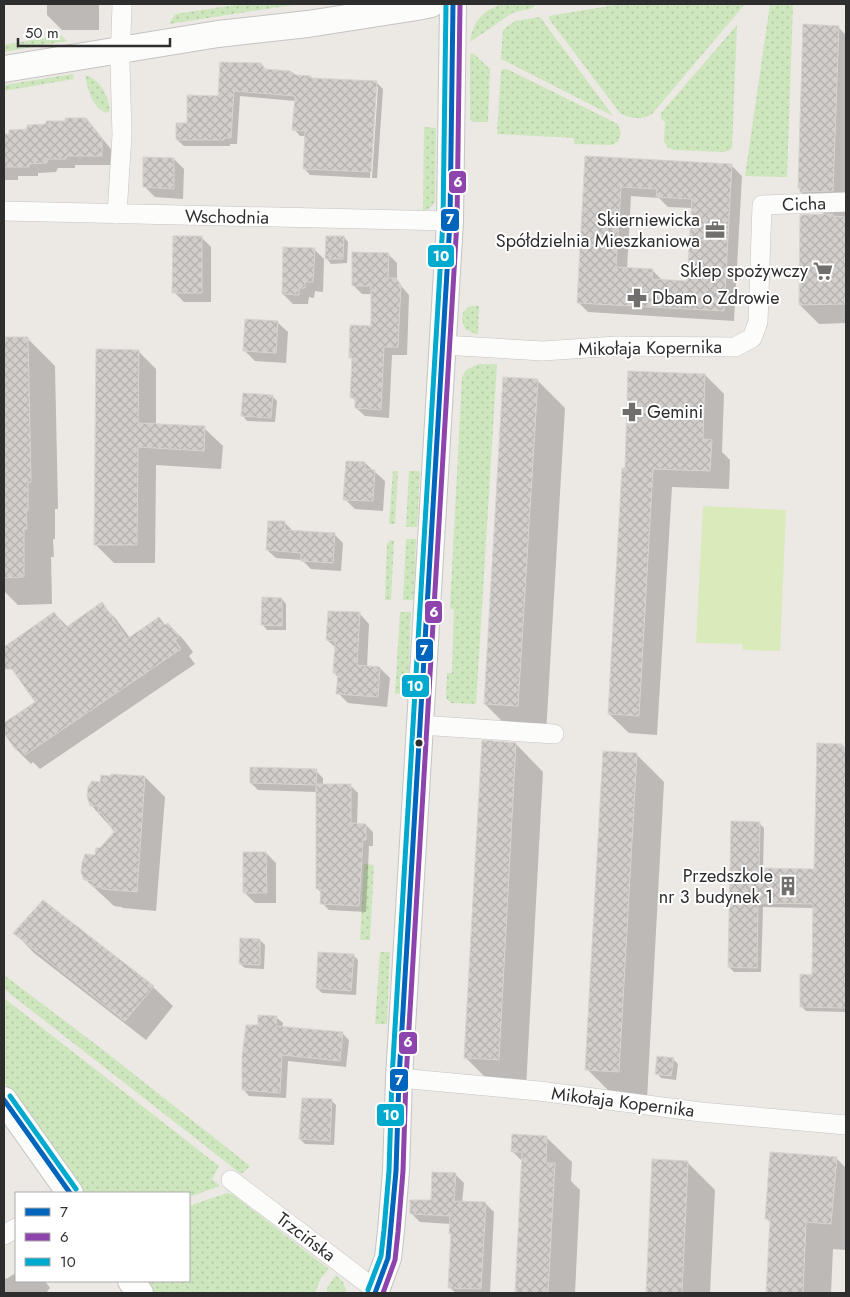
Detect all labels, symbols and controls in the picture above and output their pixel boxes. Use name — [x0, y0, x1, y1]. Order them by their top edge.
scale bar — [18, 15, 170, 47]
text: 50 m — [25, 22, 59, 44]
line badge: 6 — [448, 170, 467, 194]
text: 6 — [453, 172, 463, 192]
street label: Cicha — [782, 190, 826, 218]
street label: Wschodnia — [185, 203, 269, 231]
place label: Skierniewicka Spółdzielnia Mieszkaniowa — [496, 207, 700, 254]
line badge: 7 — [440, 208, 460, 232]
text: 7 — [446, 209, 455, 229]
office icon: Skierniewicka Spółdzielnia Mieszkaniowa — [704, 219, 726, 241]
line badge: 10 — [427, 244, 455, 268]
text: 10 — [433, 246, 449, 266]
place label: Sklep spożywczy — [680, 258, 808, 284]
supermarket icon: Sklep spożywczy — [812, 260, 834, 282]
place label: Dbam o Zdrowie — [652, 285, 780, 311]
pharmacy icon: Dbam o Zdrowie — [626, 287, 648, 309]
street label: Mikołaja Kopernika — [578, 334, 722, 362]
place label: Gemini — [647, 399, 703, 425]
pharmacy icon: Gemini — [621, 401, 643, 423]
line badge: 6 — [424, 600, 443, 624]
text: 6 — [429, 602, 439, 622]
line badge: 7 — [415, 638, 434, 662]
text: 7 — [420, 640, 429, 660]
line badge: 10 — [401, 674, 430, 698]
text: 10 — [407, 676, 423, 696]
unlabelled marker — [414, 738, 424, 748]
place label: Przedszkole nr 3 budynek 1 — [659, 863, 773, 910]
building icon: Przedszkole nr 3 budynek 1 — [777, 875, 799, 897]
line badge: 6 — [398, 1031, 418, 1055]
text: 6 — [403, 1032, 413, 1052]
line badge: 7 — [389, 1068, 409, 1092]
text: 7 — [395, 1070, 404, 1090]
street label: Mikołaja Kopernika — [550, 1080, 696, 1124]
line badge: 10 — [376, 1103, 405, 1127]
text: 10 — [383, 1105, 399, 1125]
legend — [15, 1192, 190, 1282]
text: 7 — [60, 1201, 68, 1223]
street label: Trzcińska — [271, 1206, 341, 1268]
text: 6 — [60, 1226, 69, 1248]
text: 10 — [60, 1251, 76, 1273]

